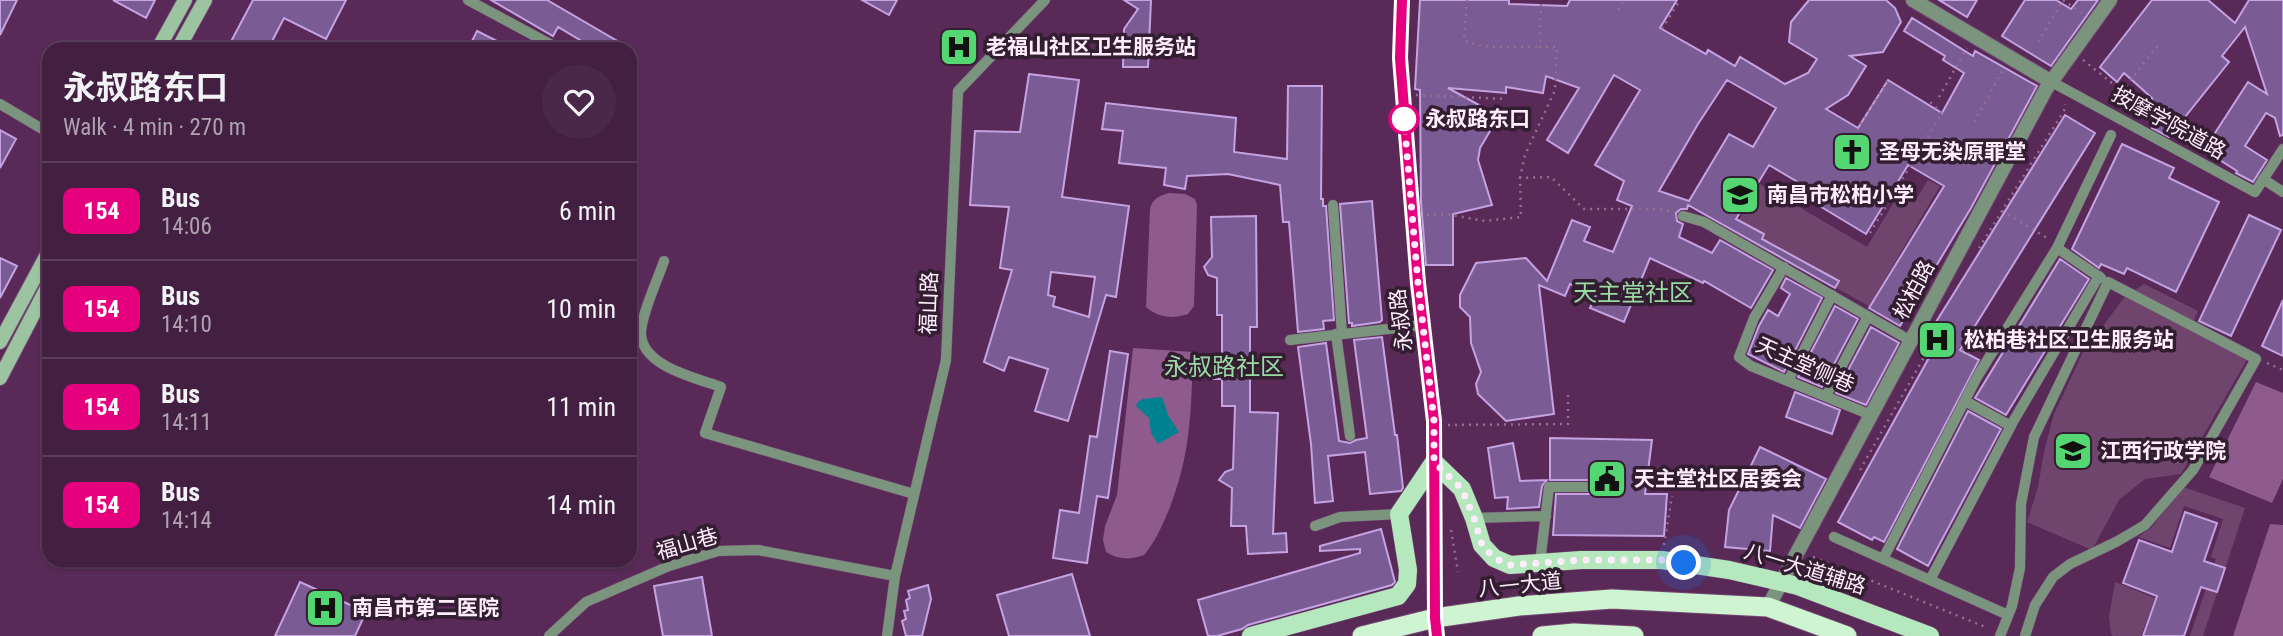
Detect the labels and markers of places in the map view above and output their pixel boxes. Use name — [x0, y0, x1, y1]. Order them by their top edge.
hospital icon: 老福山社区卫生服务站 — [938, 26, 980, 68]
place label: 老福山社区卫生服务站 — [986, 35, 1196, 59]
marker: 永叔路东口 — [1389, 104, 1419, 134]
place label: 永叔路东口 — [1425, 107, 1530, 131]
church icon: 圣母无染原罪堂 — [1831, 131, 1873, 173]
place label: 圣母无染原罪堂 — [1879, 140, 2026, 164]
school or university icon: 南昌市松柏小学 — [1719, 174, 1761, 216]
place label: 南昌市松柏小学 — [1767, 183, 1914, 207]
hospital icon: 松柏巷社区卫生服务站 — [1916, 319, 1958, 361]
place label: 松柏巷社区卫生服务站 — [1964, 328, 2174, 352]
school or university icon: 江西行政学院 — [2052, 430, 2094, 472]
place label: 江西行政学院 — [2100, 439, 2226, 463]
public building icon: 天主堂社区居委会 — [1586, 458, 1628, 500]
place label: 天主堂社区居委会 — [1634, 467, 1802, 491]
hospital icon: 南昌市第二医院 — [304, 587, 346, 629]
place label: 南昌市第二医院 — [352, 596, 499, 620]

